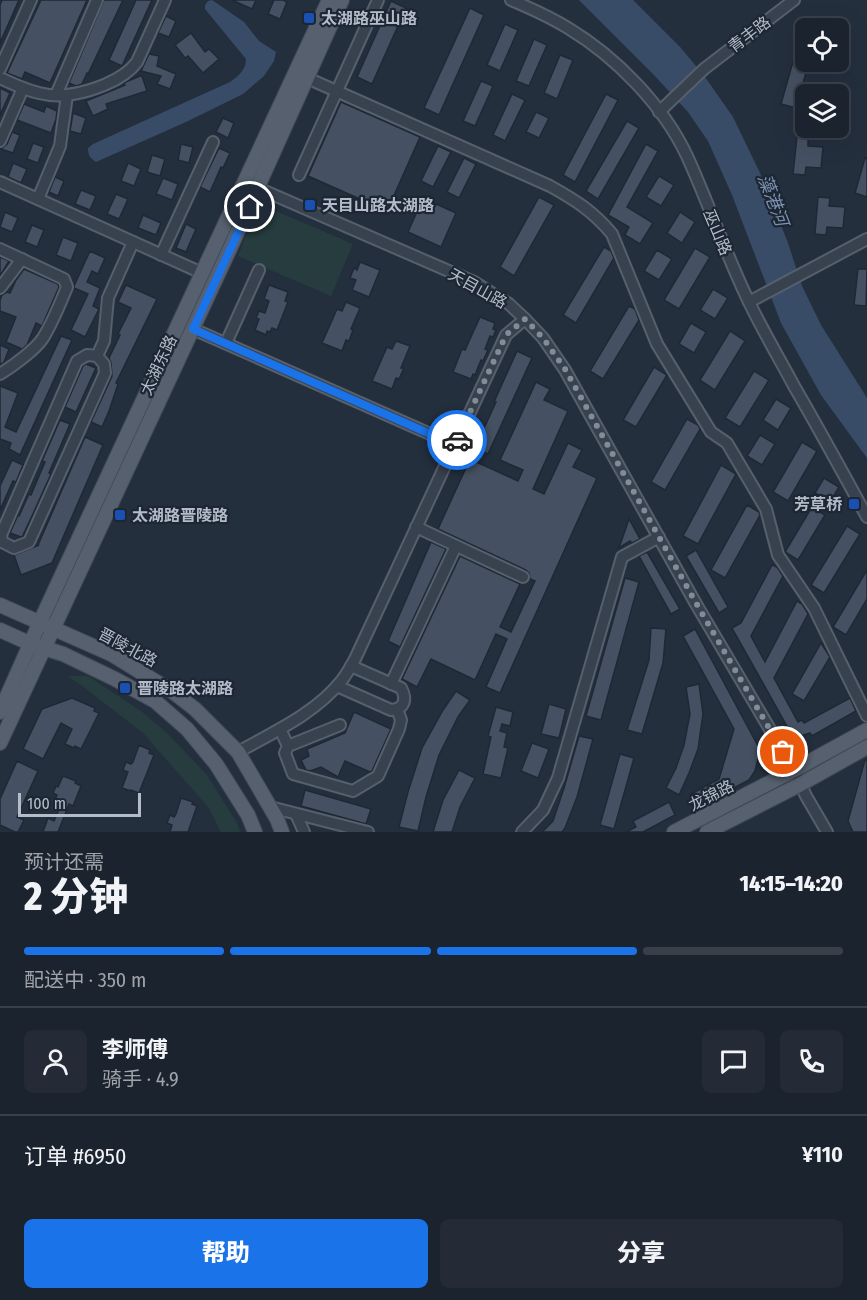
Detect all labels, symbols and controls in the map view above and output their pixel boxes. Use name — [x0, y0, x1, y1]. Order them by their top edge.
place label: 太湖路巫山路 — [321, 9, 417, 28]
marker: 太湖路巫山路 — [302, 11, 316, 25]
street label: 青丰路 — [724, 12, 774, 56]
map controls — [795, 18, 849, 138]
button: locate — [795, 18, 849, 72]
button: layers — [795, 84, 849, 138]
water label: 藻港河 — [753, 171, 794, 232]
pin — [224, 181, 275, 232]
icon: home — [233, 190, 266, 223]
place label: 天目山路太湖路 — [322, 196, 434, 215]
marker: 天目山路太湖路 — [303, 198, 317, 212]
street label: 巫山路 — [699, 206, 736, 258]
street label: 天目山路 — [445, 265, 510, 312]
street label: 太湖东路 — [136, 332, 181, 398]
courier — [427, 410, 487, 470]
icon: car — [441, 424, 474, 457]
place label: 芳草桥 — [794, 495, 843, 514]
marker: 芳草桥 — [847, 497, 861, 511]
place label: 太湖路晋陵路 — [132, 506, 228, 525]
marker: 太湖路晋陵路 — [113, 508, 127, 522]
street label: 晋陵北路 — [95, 624, 160, 671]
place label: 晋陵路太湖路 — [137, 679, 233, 698]
marker: 晋陵路太湖路 — [118, 681, 132, 695]
pin — [757, 726, 808, 777]
icon: bag — [766, 735, 799, 768]
street label: 龙锦路 — [686, 776, 737, 815]
scale bar — [18, 790, 141, 818]
text: 100 m — [27, 794, 66, 813]
text: 预计还需 — [24, 850, 104, 874]
text: 14:15–14:20 — [739, 870, 843, 897]
text: 2 分钟 — [24, 874, 128, 920]
text: 配送中 · 350 m — [24, 968, 146, 992]
button: person — [24, 1030, 87, 1093]
button: chat — [702, 1030, 765, 1093]
button: phone — [780, 1030, 843, 1093]
text: 李师傅 — [102, 1036, 168, 1063]
text: 骑手 · 4.9 — [102, 1067, 179, 1091]
text: ¥110 — [802, 1141, 843, 1168]
text: 订单 #6950 — [24, 1143, 126, 1170]
button: 帮助 — [24, 1219, 428, 1288]
button: 分享 — [440, 1219, 843, 1288]

